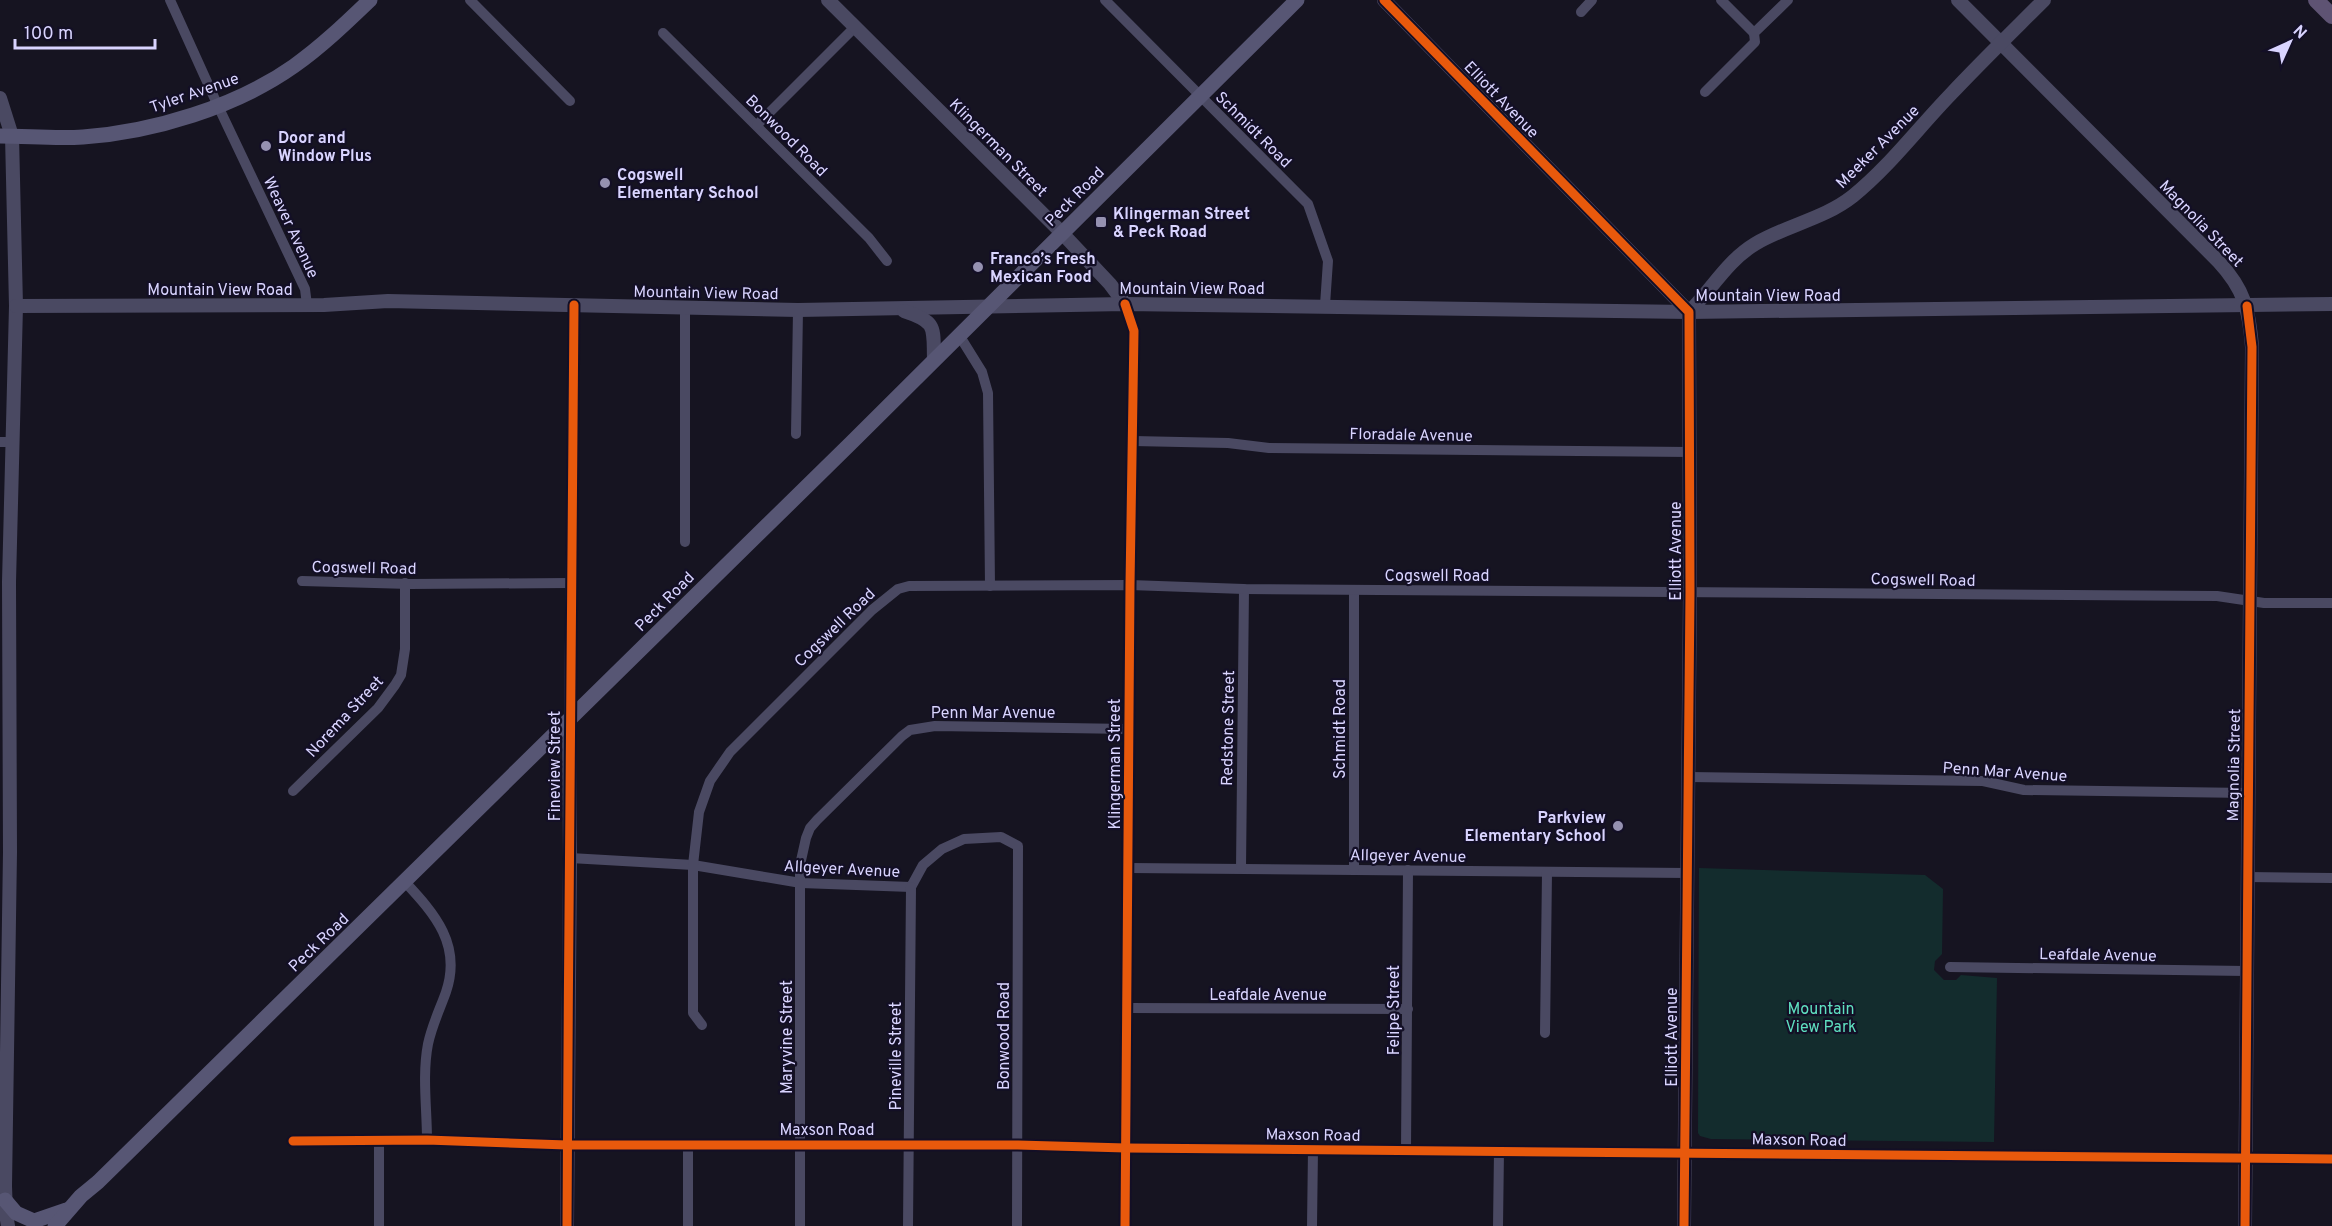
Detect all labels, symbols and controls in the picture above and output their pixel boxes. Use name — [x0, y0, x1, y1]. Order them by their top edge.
scale bar — [15, 12, 154, 50]
north arrow — [2260, 12, 2320, 72]
text: N — [2288, 22, 2310, 44]
text: 100 m — [24, 23, 73, 46]
street label: Elliott Avenue — [1459, 58, 1542, 143]
street label: Tyler Avenue — [147, 69, 242, 118]
street label: Schmidt Road — [1210, 88, 1295, 173]
street label: Bonwood Road — [740, 91, 831, 182]
street label: Klingerman Street — [944, 95, 1051, 202]
street label: Meeker Avenue — [1832, 101, 1924, 193]
place label: Door and Window Plus — [278, 129, 372, 167]
marker: Door and Window Plus — [259, 139, 273, 153]
street label: Peck Road — [1041, 163, 1109, 231]
place label: Cogswell Elementary School — [617, 166, 759, 204]
street label: Weaver Avenue — [258, 174, 322, 282]
marker: Cogswell Elementary School — [598, 176, 612, 190]
street label: Magnolia Street — [2154, 177, 2247, 272]
place label: Klingerman Street & Peck Road — [1113, 205, 1250, 243]
marker: Klingerman Street & Peck Road — [1094, 215, 1108, 229]
place label: Franco’s Fresh Mexican Food — [990, 250, 1096, 288]
marker: Franco’s Fresh Mexican Food — [971, 260, 985, 274]
street label: Mountain View Road — [1119, 280, 1265, 300]
street label: Mountain View Road — [147, 281, 293, 301]
street label: Mountain View Road — [633, 283, 779, 305]
street label: Mountain View Road — [1695, 287, 1841, 307]
street label: Floradale Avenue — [1349, 425, 1473, 447]
street label: Elliott Avenue — [1667, 501, 1687, 601]
street label: Cogswell Road — [311, 558, 417, 580]
street label: Cogswell Road — [1384, 567, 1490, 587]
street label: Peck Road — [631, 568, 699, 636]
street label: Cogswell Road — [1870, 570, 1976, 592]
street label: Cogswell Road — [791, 585, 880, 672]
street label: Redstone Street — [1218, 670, 1240, 786]
street label: Norema Street — [302, 672, 388, 762]
street label: Schmidt Road — [1331, 679, 1351, 779]
street label: Klingerman Street — [1106, 699, 1126, 829]
street label: Penn Mar Avenue — [931, 704, 1055, 724]
street label: Magnolia Street — [2224, 708, 2246, 822]
street label: Fineview Street — [546, 711, 566, 821]
street label: Penn Mar Avenue — [1942, 759, 2068, 787]
place label: Parkview Elementary School — [1464, 809, 1606, 847]
marker: Parkview Elementary School — [1611, 819, 1625, 833]
street label: Allgeyer Avenue — [1350, 846, 1466, 868]
street label: Allgeyer Avenue — [783, 857, 901, 883]
street label: Peck Road — [285, 910, 354, 977]
street label: Leafdale Avenue — [2039, 945, 2157, 967]
street label: Felipe Street — [1385, 965, 1405, 1055]
street label: Maryvine Street — [778, 980, 798, 1094]
street label: Bonwood Road — [995, 982, 1015, 1090]
street label: Leafdale Avenue — [1209, 986, 1327, 1006]
street label: Elliott Avenue — [1663, 987, 1683, 1087]
park label: Mountain View Park — [1785, 1000, 1857, 1038]
street label: Pineville Street — [887, 1002, 907, 1110]
street label: Maxson Road — [780, 1121, 875, 1141]
street label: Maxson Road — [1265, 1125, 1361, 1147]
street label: Maxson Road — [1751, 1130, 1847, 1152]

